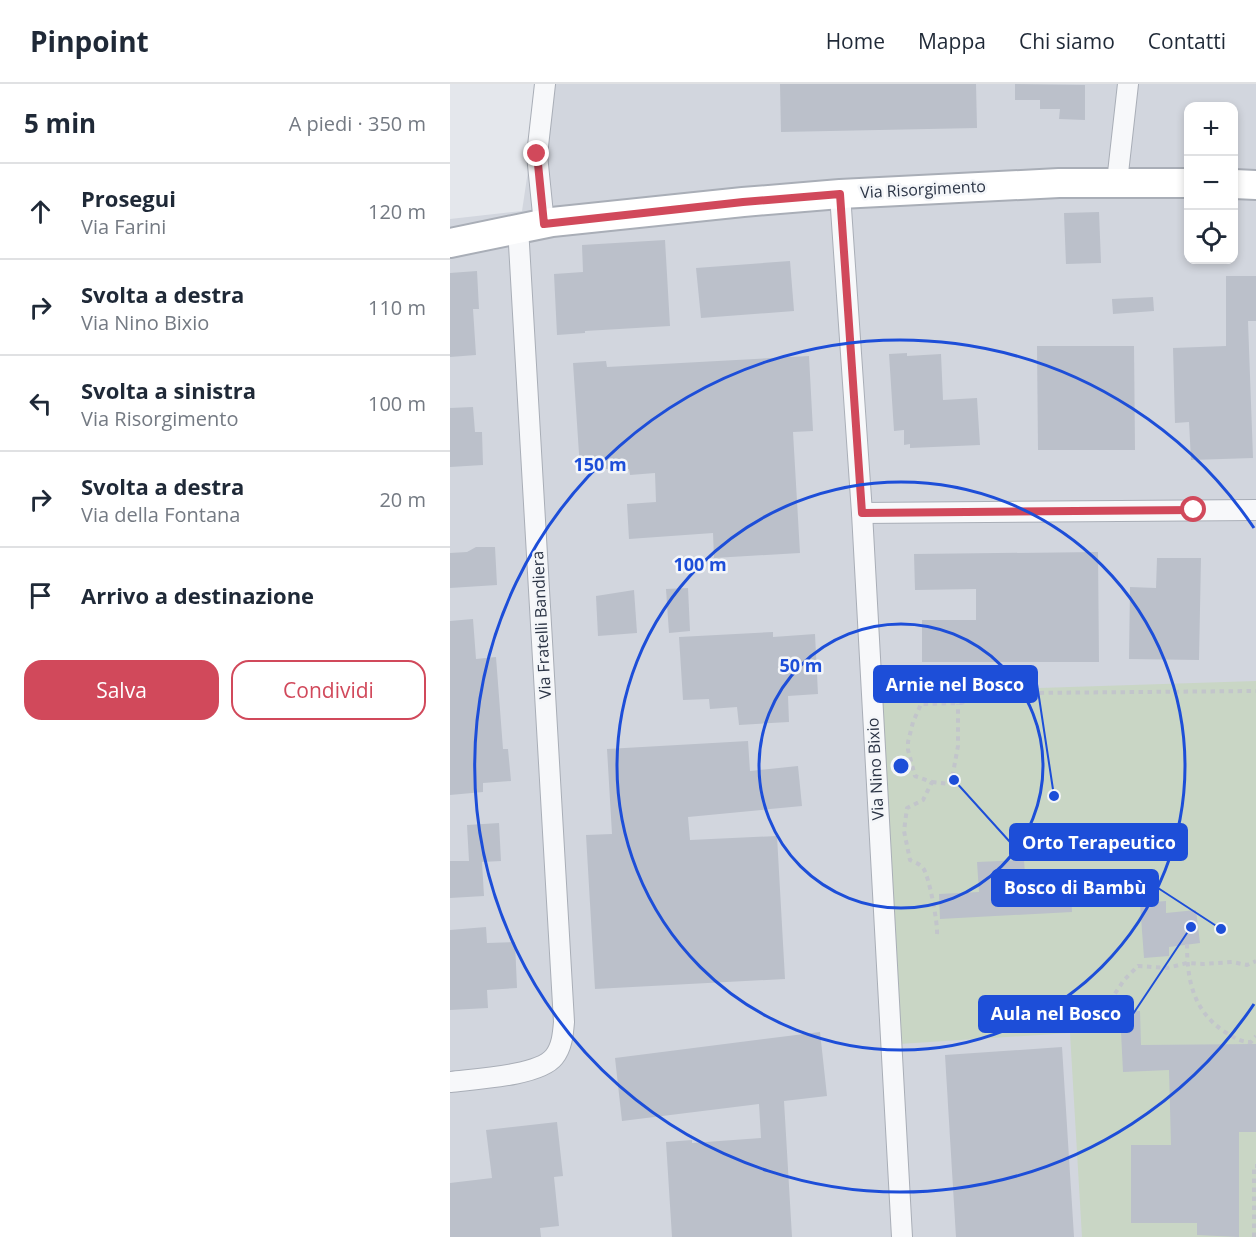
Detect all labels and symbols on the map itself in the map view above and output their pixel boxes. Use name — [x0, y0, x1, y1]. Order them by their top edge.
route end — [523, 140, 549, 166]
street label: Via Risorgimento — [860, 175, 986, 203]
text: 150 m — [573, 452, 627, 476]
route start — [1180, 496, 1206, 522]
street label: Via Fratelli Bandiera — [526, 550, 556, 700]
text: 100 m — [673, 552, 727, 576]
text: 50 m — [780, 653, 822, 677]
callout: Arnie nel Bosco — [874, 666, 1037, 702]
text: Arnie nel Bosco — [886, 672, 1024, 696]
street label: Via Nino Bixio — [861, 717, 889, 821]
centre of rings — [891, 756, 911, 776]
callout: Orto Terapeutico — [1010, 824, 1187, 860]
text: Orto Terapeutico — [1022, 830, 1176, 854]
callout: Bosco di Bambù — [992, 870, 1158, 906]
text: Bosco di Bambù — [1004, 875, 1146, 899]
callout: Aula nel Bosco — [979, 996, 1133, 1032]
text: Aula nel Bosco — [991, 1001, 1121, 1025]

